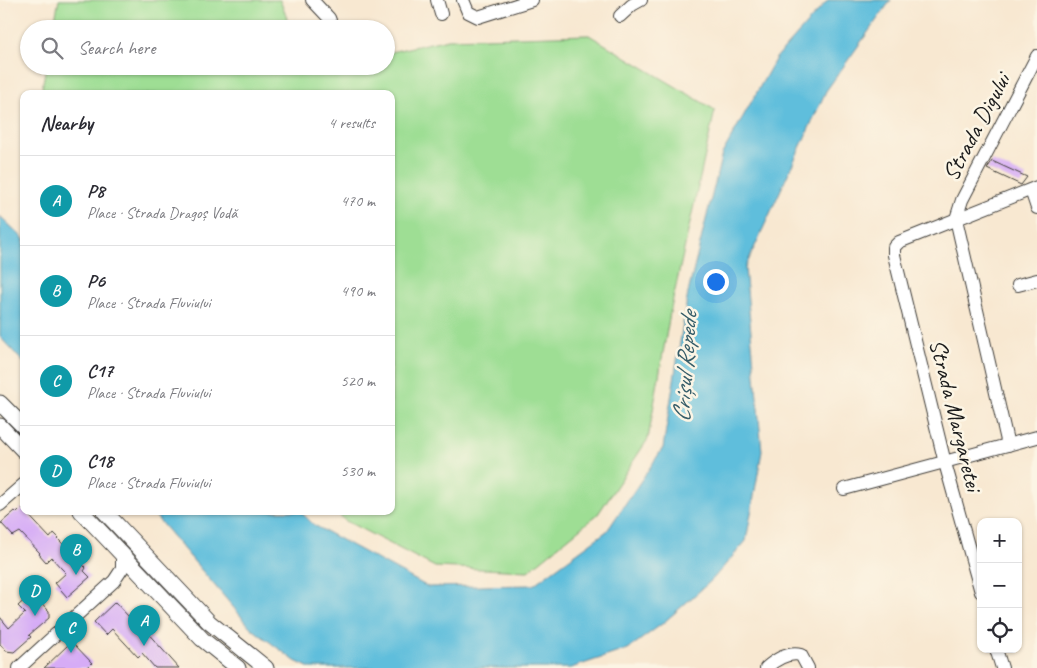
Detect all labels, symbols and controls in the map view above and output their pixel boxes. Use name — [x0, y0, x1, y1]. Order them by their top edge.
search box — [20, 20, 395, 75]
icon: search — [38, 34, 66, 62]
text: Search here — [78, 36, 155, 60]
street label: Strada Digului — [935, 65, 1018, 186]
text: Nearby — [40, 110, 93, 136]
text: 4 results — [328, 113, 375, 133]
text: P8 — [87, 179, 104, 203]
text: A — [52, 191, 60, 211]
text: 470 m — [341, 191, 375, 211]
text: Place · Strada Dragoș Vodă — [87, 203, 237, 223]
text: P6 — [87, 269, 105, 293]
your location — [703, 269, 729, 295]
text: B — [52, 281, 60, 301]
text: 490 m — [341, 281, 375, 301]
text: Place · Strada Fluviului — [87, 293, 211, 313]
water label: Crișul Repede — [665, 307, 705, 423]
street label: Strada Margaretei — [923, 336, 990, 497]
text: C17 — [87, 359, 113, 383]
text: C — [52, 371, 60, 391]
text: 520 m — [341, 371, 375, 391]
text: Place · Strada Fluviului — [87, 383, 211, 403]
text: C18 — [87, 449, 113, 473]
text: D — [51, 461, 61, 481]
text: 530 m — [341, 461, 375, 481]
text: Place · Strada Fluviului — [87, 473, 211, 493]
map controls — [977, 518, 1022, 653]
button: + — [977, 518, 1022, 563]
pin: B — [60, 534, 92, 575]
button: − — [977, 563, 1022, 608]
pin: D — [19, 575, 51, 616]
pin: A — [128, 605, 160, 646]
button: locate — [977, 608, 1022, 653]
pin: C — [55, 612, 87, 653]

